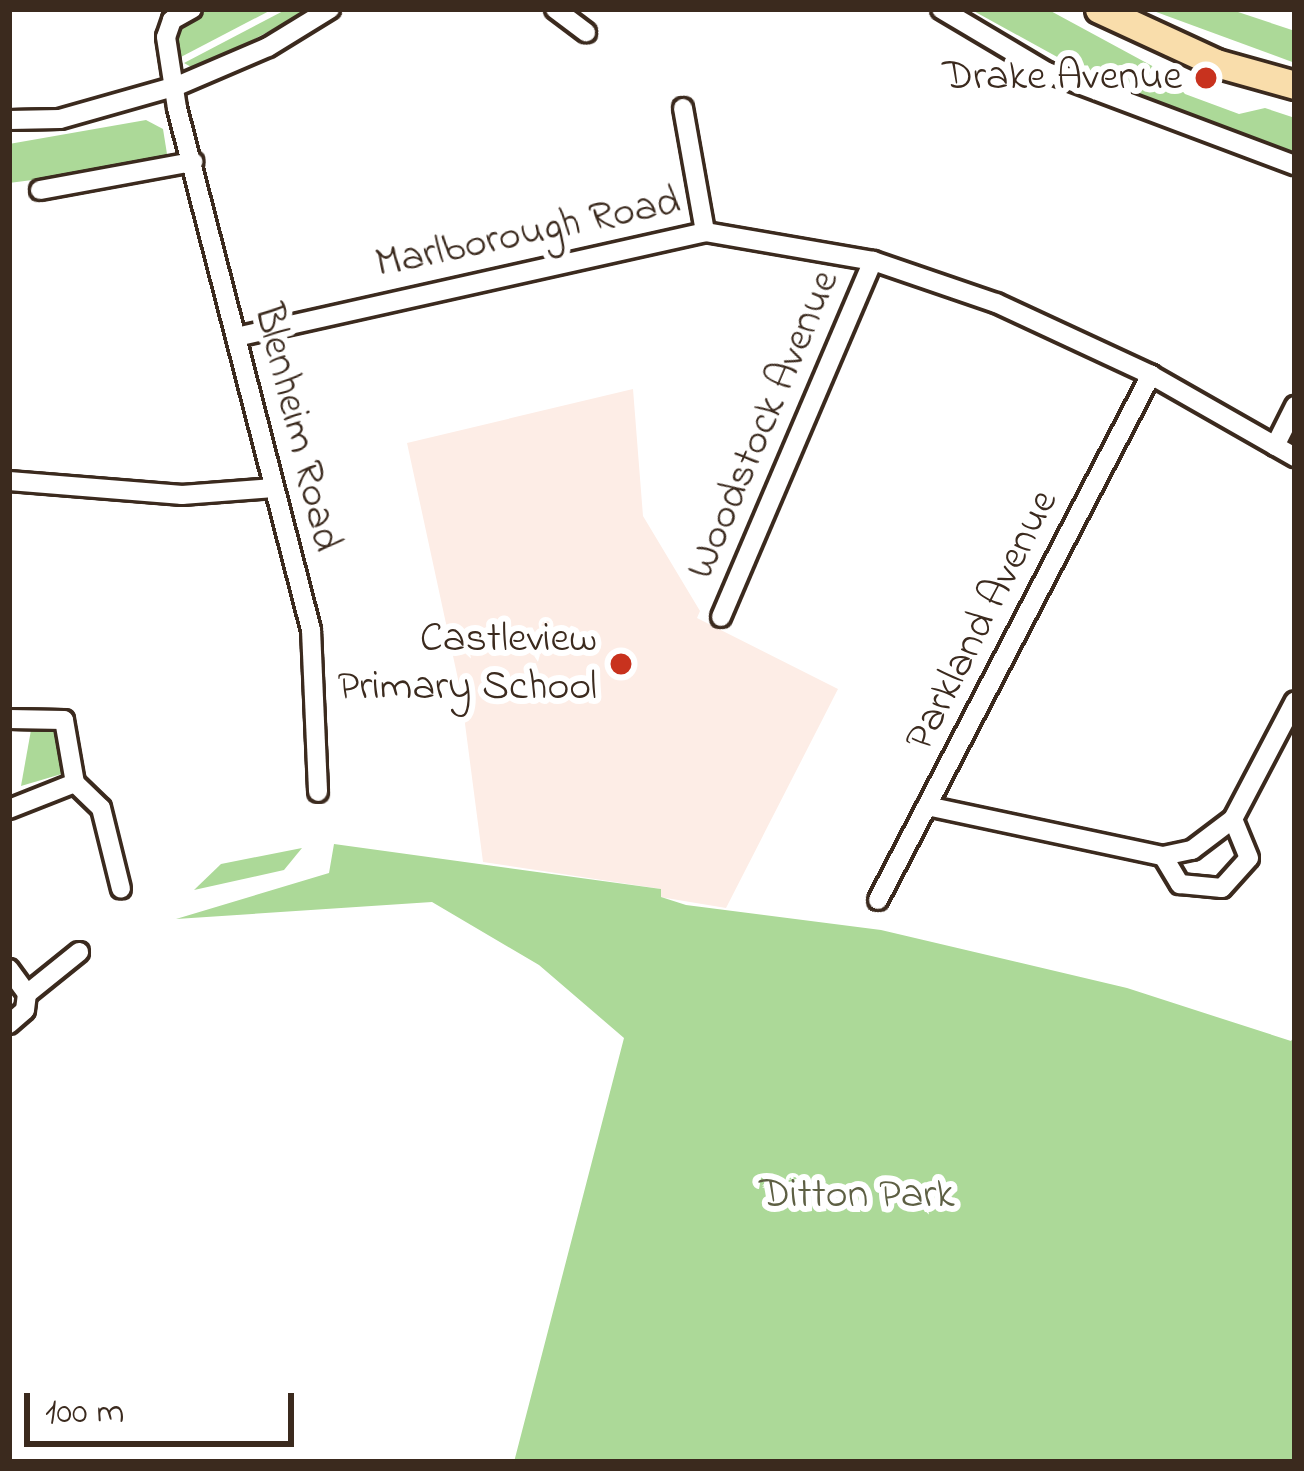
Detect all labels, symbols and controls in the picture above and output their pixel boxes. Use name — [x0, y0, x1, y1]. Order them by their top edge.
place label: Drake Avenue — [942, 53, 1182, 103]
marker: Drake Avenue — [1193, 65, 1219, 91]
street label: Marlborough Road — [371, 177, 685, 291]
street label: Woodstock Avenue — [676, 263, 852, 587]
street label: Blenheim Road — [241, 299, 351, 557]
street label: Parkland Avenue — [896, 482, 1070, 760]
place label: Castleview Primary School — [337, 615, 597, 714]
marker: Castleview Primary School — [608, 651, 634, 677]
park label: Ditton Park — [759, 1171, 955, 1221]
scale bar — [30, 1369, 300, 1443]
text: 100 m — [45, 1387, 125, 1440]

